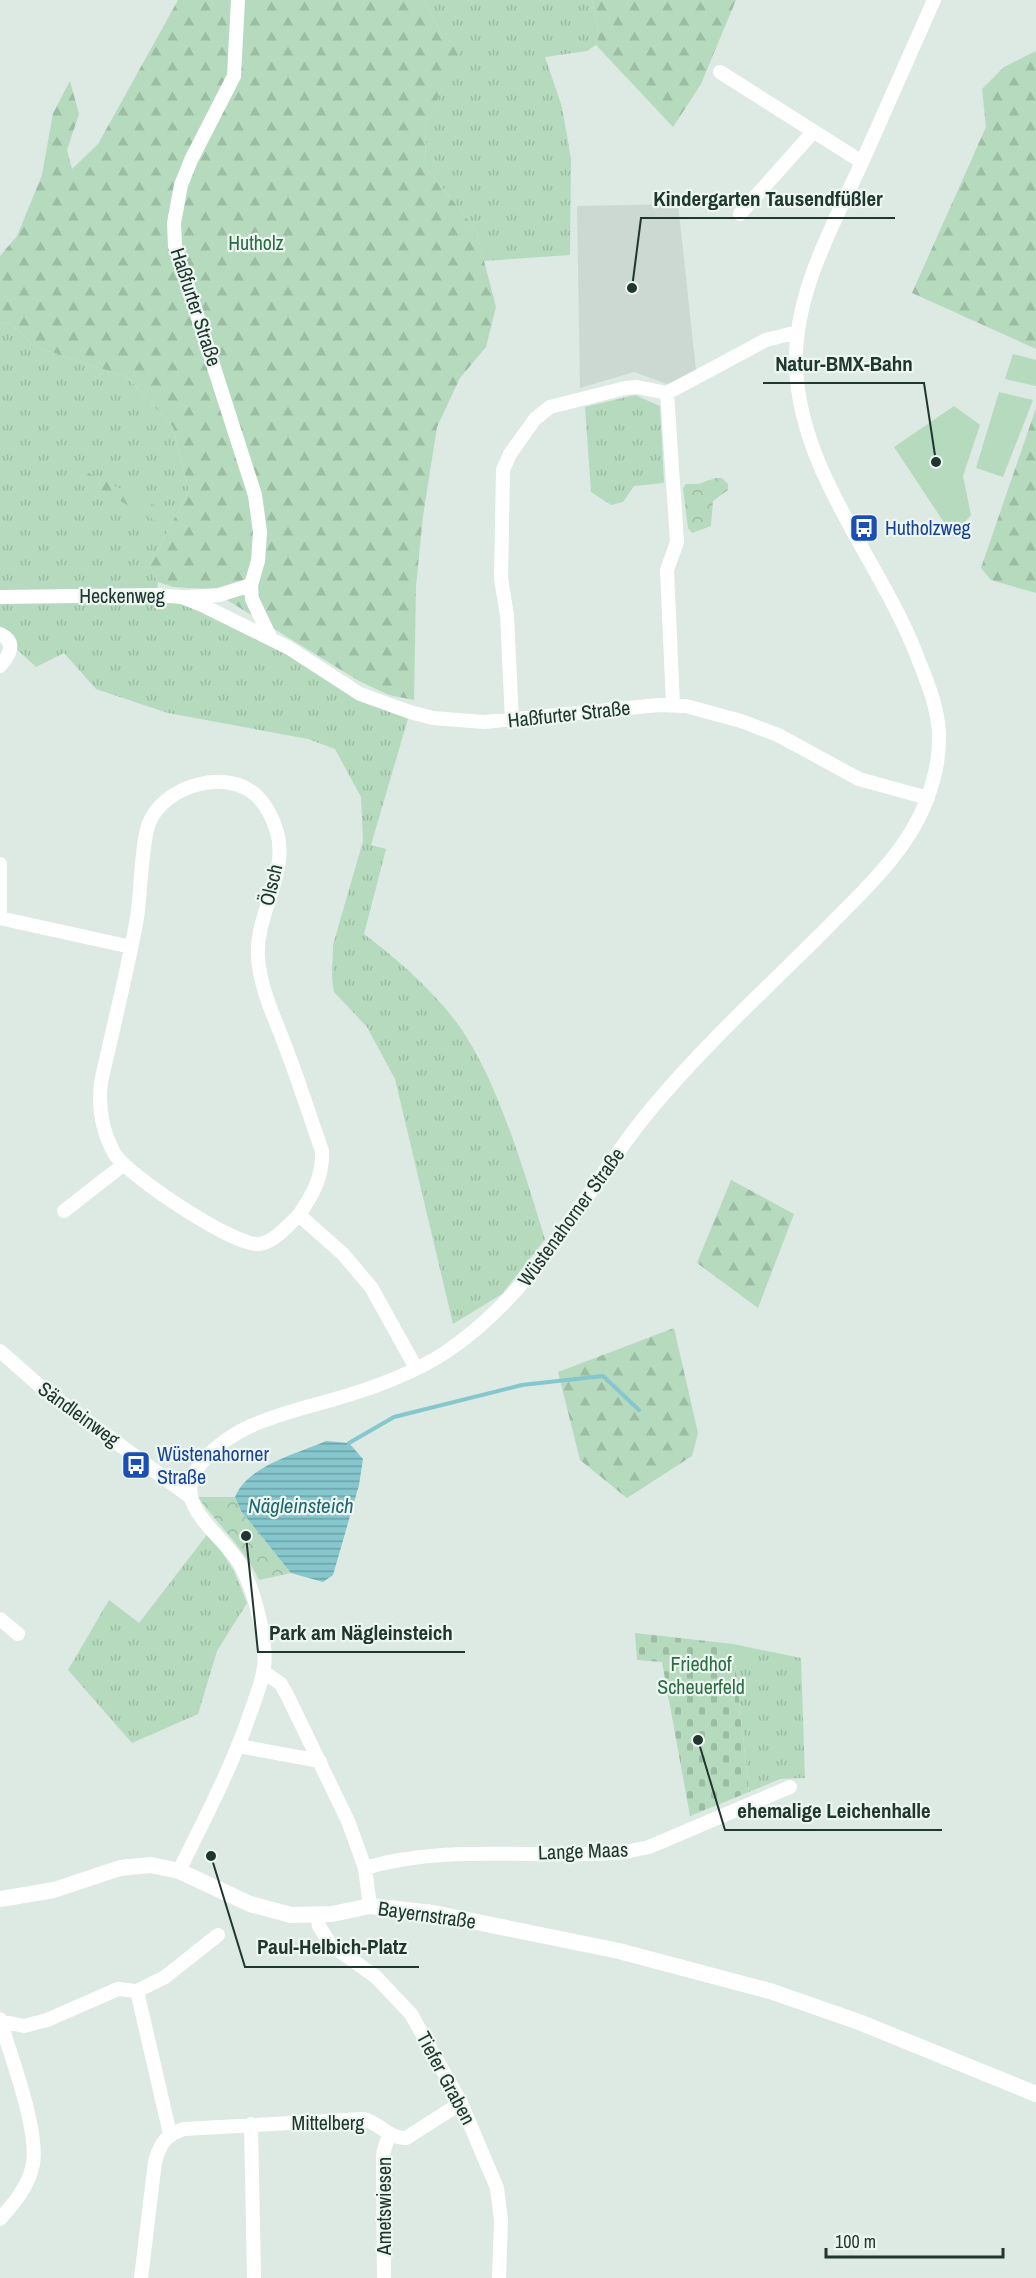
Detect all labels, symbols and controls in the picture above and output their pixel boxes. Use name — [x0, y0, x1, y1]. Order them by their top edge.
callout: Kindergarten Tausendfüßler — [641, 179, 895, 218]
text: Kindergarten Tausendfüßler — [653, 184, 883, 213]
park label: Hutholz — [228, 229, 284, 256]
street label: Haßfurter Straße — [165, 244, 228, 370]
callout: Natur-BMX-Bahn — [763, 344, 924, 383]
text: Natur-BMX-Bahn — [775, 349, 913, 378]
bus stop icon: Hutholzweg — [848, 512, 880, 544]
place label: Hutholzweg — [885, 514, 971, 541]
street label: Heckenweg — [79, 582, 165, 609]
street label: Haßfurter Straße — [506, 694, 632, 733]
street label: Ölsch — [253, 861, 288, 908]
street label: Wüstenahorner Straße — [511, 1142, 630, 1292]
street label: Sändleinweg — [33, 1375, 126, 1452]
place label: Wüstenahorner Straße — [157, 1440, 269, 1490]
bus stop icon: Wüstenahorner Straße — [120, 1449, 152, 1481]
water label: Nägleinsteich — [248, 1491, 354, 1520]
callout: Park am Nägleinsteich — [258, 1613, 465, 1652]
text: Park am Nägleinsteich — [269, 1618, 453, 1647]
park label: Friedhof Scheuerfeld — [657, 1650, 745, 1700]
callout: ehemalige Leichenhalle — [725, 1791, 942, 1830]
text: ehemalige Leichenhalle — [737, 1796, 931, 1825]
street label: Lange Maas — [537, 1835, 629, 1866]
street label: Bayernstraße — [376, 1894, 478, 1935]
callout: Paul-Helbich-Platz — [245, 1928, 419, 1967]
text: Paul-Helbich-Platz — [257, 1932, 408, 1961]
street label: Tiefer Graben — [411, 2027, 482, 2129]
street label: Mittelberg — [292, 2109, 364, 2136]
street label: Ametswiesen — [370, 2157, 397, 2256]
scale bar — [826, 2221, 1003, 2259]
text: 100 m — [835, 2229, 876, 2254]

